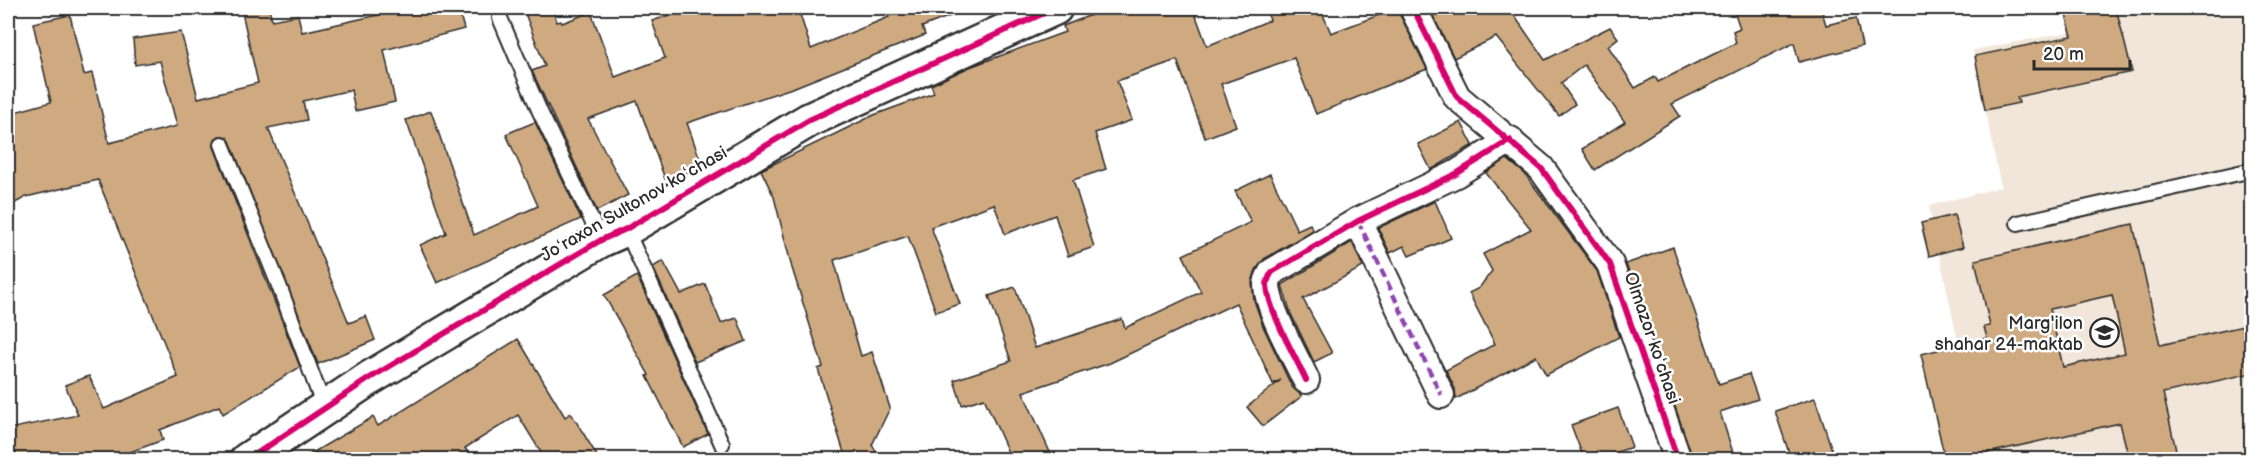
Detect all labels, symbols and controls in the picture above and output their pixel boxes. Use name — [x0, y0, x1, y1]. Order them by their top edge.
scale bar — [2034, 33, 2130, 71]
text: 20 m — [2043, 44, 2084, 65]
street label: Joʻraxon Sultonov koʻchasi — [537, 142, 731, 266]
street label: Olmazor koʻchasi — [1620, 269, 1684, 407]
place label: Marg'ilon shahar 24-maktab — [1935, 313, 2083, 355]
school or university icon: Marg'ilon shahar 24-maktab — [2088, 317, 2120, 349]

